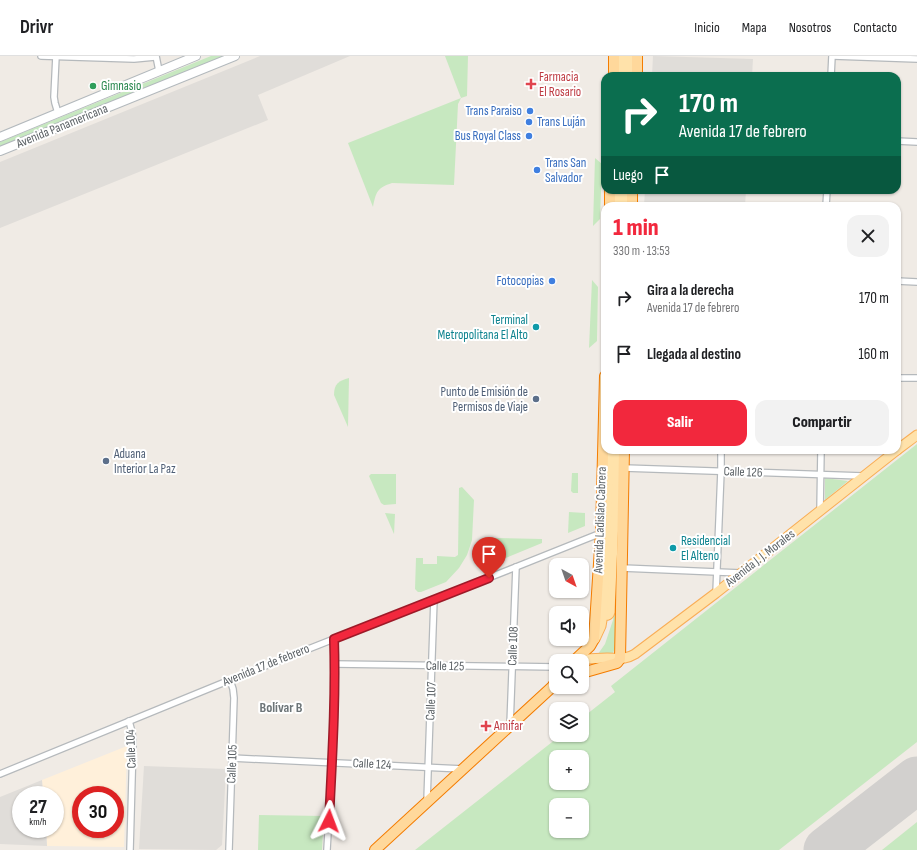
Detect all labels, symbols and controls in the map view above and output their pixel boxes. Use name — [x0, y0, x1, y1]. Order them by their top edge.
text: Drivr — [20, 16, 53, 39]
text: Inicio — [694, 19, 720, 36]
text: Mapa — [742, 19, 767, 36]
text: Nosotros — [789, 19, 831, 36]
text: Contacto — [853, 19, 897, 36]
place label: Farmacia El Rosario — [539, 69, 581, 100]
place label: Gimnasio — [101, 78, 141, 94]
marker: Farmacia El Rosario — [526, 79, 536, 89]
marker: Gimnasio — [88, 81, 98, 91]
text: 170 m — [679, 87, 738, 120]
icon: right — [613, 88, 665, 140]
street label: Avenida Panamericana — [13, 100, 110, 152]
place label: Trans Paraiso — [466, 103, 522, 119]
marker: Trans Paraiso — [525, 106, 535, 116]
place label: Trans Luján — [537, 114, 585, 130]
marker: Trans Luján — [524, 117, 534, 127]
text: Avenida 17 de febrero — [679, 121, 807, 142]
place label: Bus Royal Class — [455, 128, 521, 144]
marker: Bus Royal Class — [524, 131, 534, 141]
place label: Trans San Salvador — [545, 155, 586, 186]
icon: arrive — [651, 164, 673, 186]
marker: Trans San Salvador — [532, 165, 542, 175]
text: Luego — [613, 166, 643, 185]
text: 1 min — [613, 213, 659, 242]
button: close — [847, 215, 889, 257]
text: 330 m · 13:53 — [613, 243, 670, 259]
place label: Fotocopias — [497, 273, 544, 289]
marker: Fotocopias — [547, 276, 557, 286]
text: Gira a la derecha — [647, 281, 734, 300]
icon: right — [613, 287, 635, 309]
text: 170 m — [859, 289, 889, 308]
text: Avenida 17 de febrero — [647, 300, 739, 316]
place label: Terminal Metropolitana El Alto — [438, 312, 528, 343]
marker: Terminal Metropolitana El Alto — [531, 322, 541, 332]
icon: arrive — [613, 343, 635, 365]
text: Llegada al destino — [647, 345, 741, 364]
text: 160 m — [858, 345, 889, 364]
place label: Punto de Emisión de Permisos de Viaje — [441, 384, 528, 415]
marker: Punto de Emisión de Permisos de Viaje — [531, 394, 541, 404]
button: Salir — [613, 400, 747, 446]
button: Compartir — [755, 400, 889, 446]
place label: Aduana Interior La Paz — [113, 446, 176, 477]
marker: Aduana Interior La Paz — [101, 456, 111, 466]
street label: Calle 126 — [723, 463, 763, 481]
street label: Avenida Ladislao Cabrera — [590, 466, 610, 575]
street label: Avenida J. J. Morales — [721, 526, 798, 591]
place label: Residencial El Alteno — [681, 533, 730, 564]
pin — [472, 537, 506, 578]
icon: arrive — [478, 543, 500, 565]
marker: Residencial El Alteno — [668, 543, 678, 553]
north arrow — [549, 558, 589, 598]
map controls — [549, 558, 589, 838]
button: sound — [549, 606, 589, 646]
street label: Calle 108 — [504, 626, 522, 666]
street label: Avenida 17 de febrero — [219, 640, 312, 690]
button: search — [549, 654, 589, 694]
street label: Calle 125 — [426, 658, 464, 674]
street label: Calle 107 — [422, 681, 440, 721]
district label: Bolívar B — [259, 699, 303, 716]
button: layers — [549, 702, 589, 742]
place label: Amifar — [493, 718, 523, 734]
marker: Amifar — [481, 721, 491, 731]
street label: Calle 104 — [122, 729, 140, 769]
street label: Calle 105 — [223, 744, 241, 784]
button: + — [549, 750, 589, 790]
street label: Calle 124 — [352, 755, 392, 773]
speed limit sign: 30 — [72, 786, 124, 838]
text: 27 — [29, 795, 47, 819]
button: − — [549, 798, 589, 838]
position arrow — [308, 800, 350, 842]
text: km/h — [29, 816, 47, 828]

